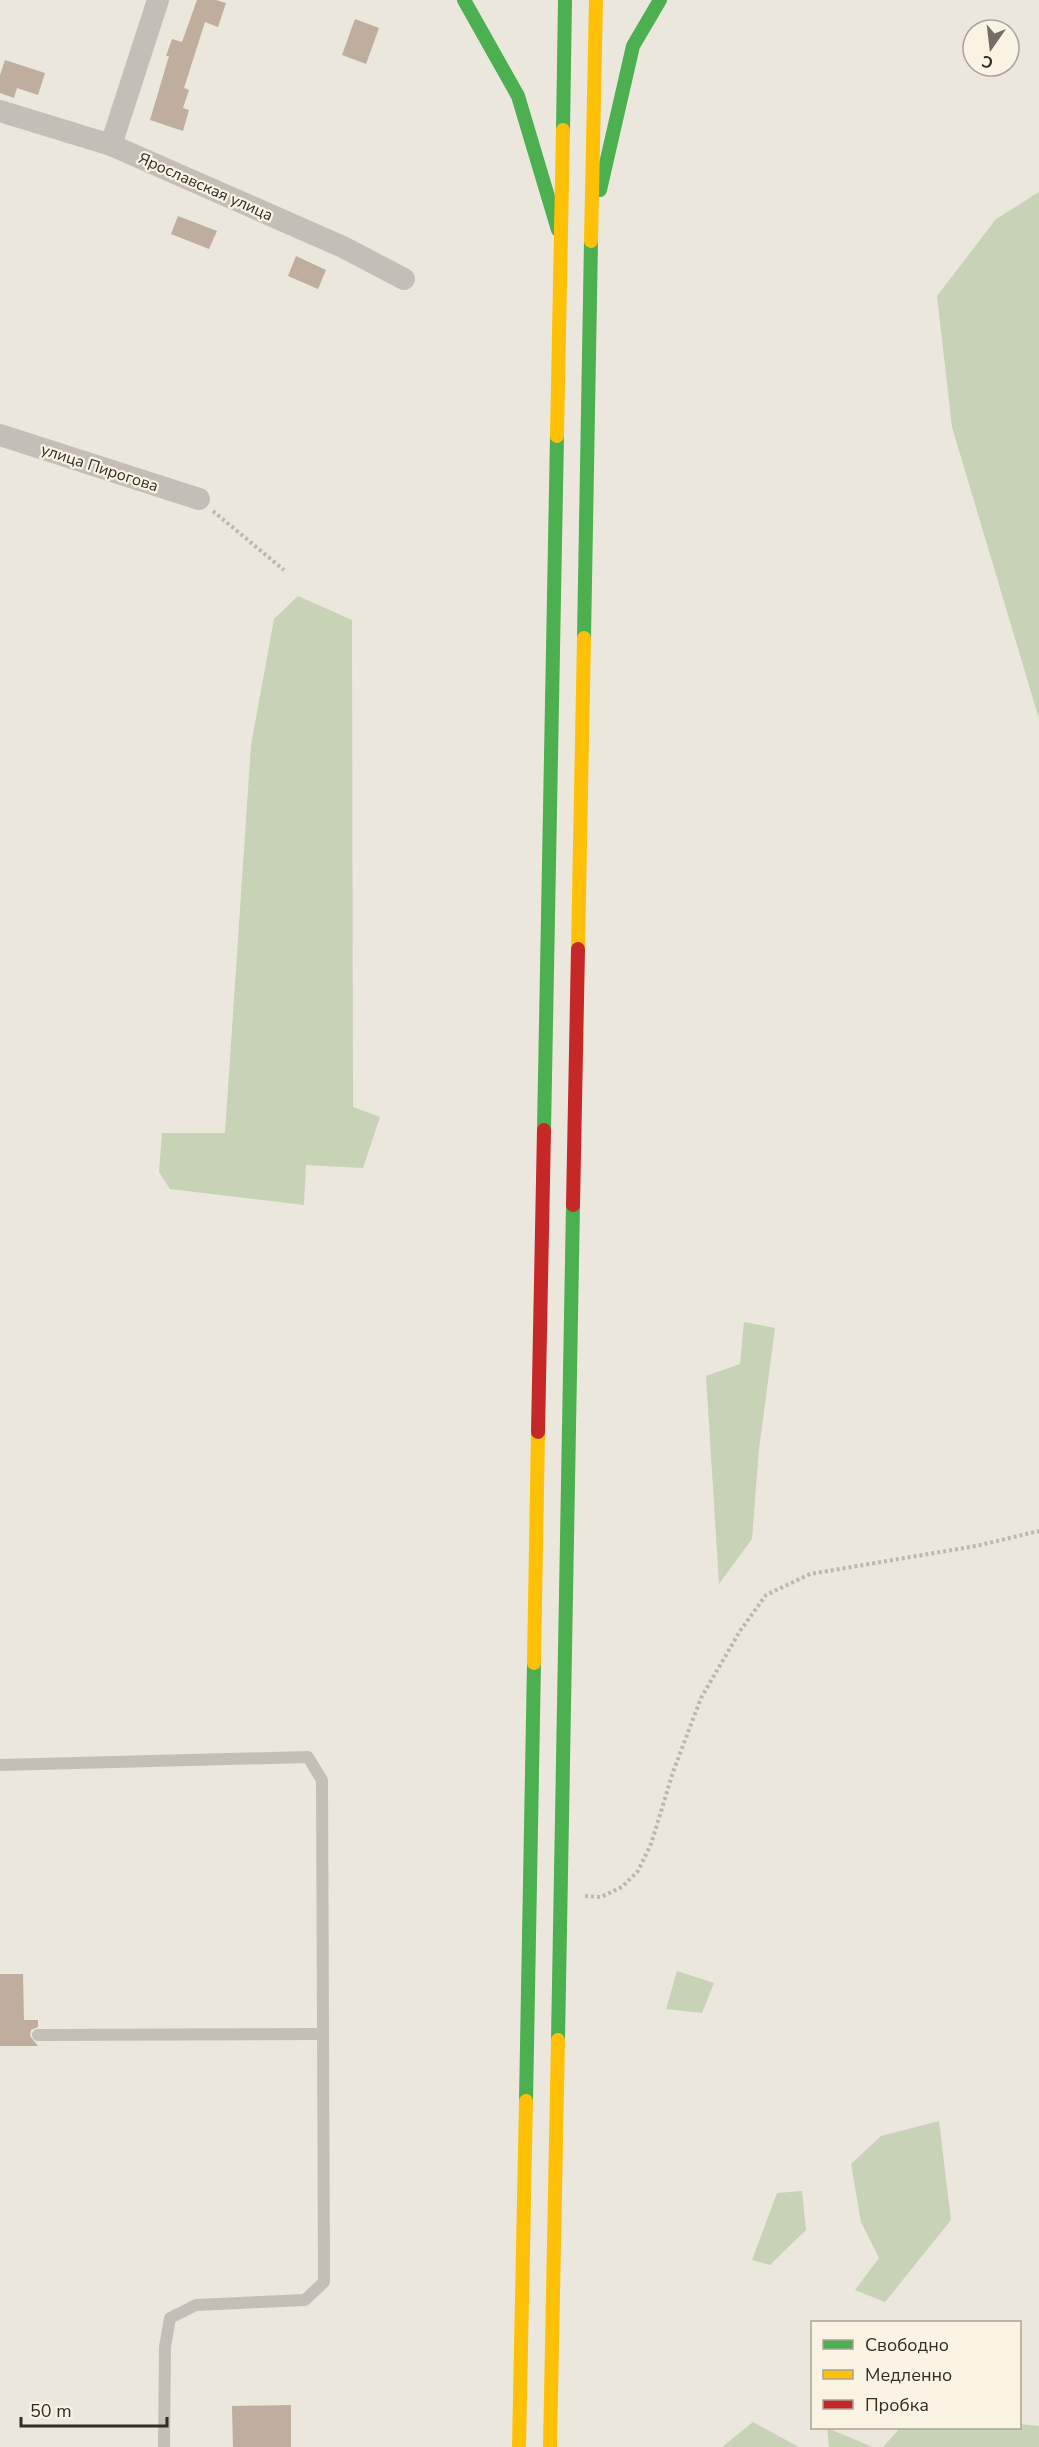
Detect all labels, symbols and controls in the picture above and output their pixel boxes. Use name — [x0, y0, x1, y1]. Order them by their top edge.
north arrow — [961, 18, 1021, 78]
text: С — [980, 50, 996, 74]
street label: Ярославская улица — [135, 147, 276, 227]
street label: улица Пирогова — [38, 439, 161, 497]
legend — [811, 2321, 1021, 2429]
text: Свободно — [865, 2333, 949, 2357]
text: Медленно — [865, 2363, 952, 2387]
scale bar — [21, 2390, 166, 2428]
text: Пробка — [865, 2393, 929, 2417]
text: 50 m — [30, 2399, 72, 2423]

